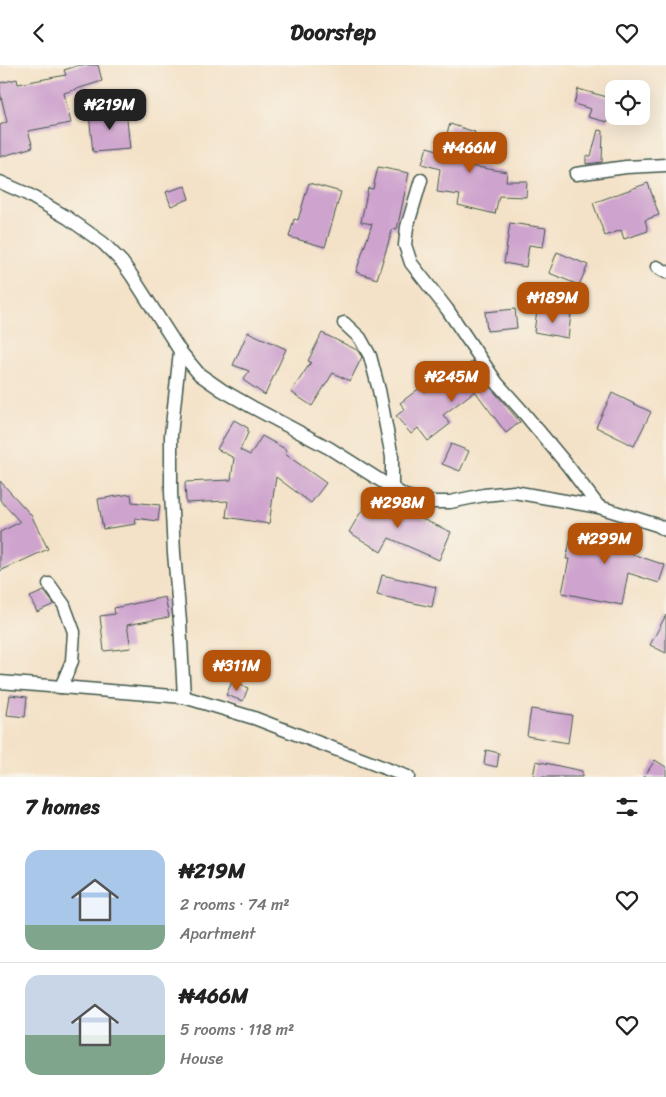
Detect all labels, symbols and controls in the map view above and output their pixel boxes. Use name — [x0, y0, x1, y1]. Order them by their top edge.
text: Doorstep — [290, 13, 376, 52]
icon: back — [25, 19, 53, 47]
icon: heart — [613, 19, 641, 47]
map controls — [605, 80, 650, 125]
button: locate — [605, 80, 650, 125]
pin: ₦219M — [75, 88, 145, 131]
text: ₦219M — [85, 90, 135, 119]
pin: ₦466M — [435, 131, 505, 174]
text: ₦466M — [444, 133, 496, 162]
pin: ₦189M — [518, 281, 588, 324]
text: ₦189M — [528, 283, 578, 312]
pin: ₦245M — [417, 361, 487, 403]
text: ₦245M — [426, 362, 478, 391]
pin: ₦298M — [363, 487, 433, 529]
text: ₦298M — [372, 488, 424, 517]
pin: ₦299M — [570, 523, 640, 565]
text: ₦299M — [579, 524, 631, 553]
pin: ₦311M — [202, 649, 272, 692]
text: ₦311M — [214, 651, 260, 680]
text: 7 homes — [25, 788, 100, 826]
icon: filters — [613, 793, 641, 821]
text: ₦219M — [180, 852, 245, 890]
icon: home — [65, 870, 125, 930]
icon: heart — [613, 886, 641, 914]
text: 2 rooms · 74 m² — [180, 890, 290, 919]
text: Apartment — [180, 919, 256, 948]
text: ₦466M — [180, 977, 248, 1015]
icon: home — [65, 995, 125, 1055]
icon: heart — [613, 1011, 641, 1039]
text: 5 rooms · 118 m² — [180, 1015, 294, 1044]
text: House — [180, 1044, 223, 1073]

